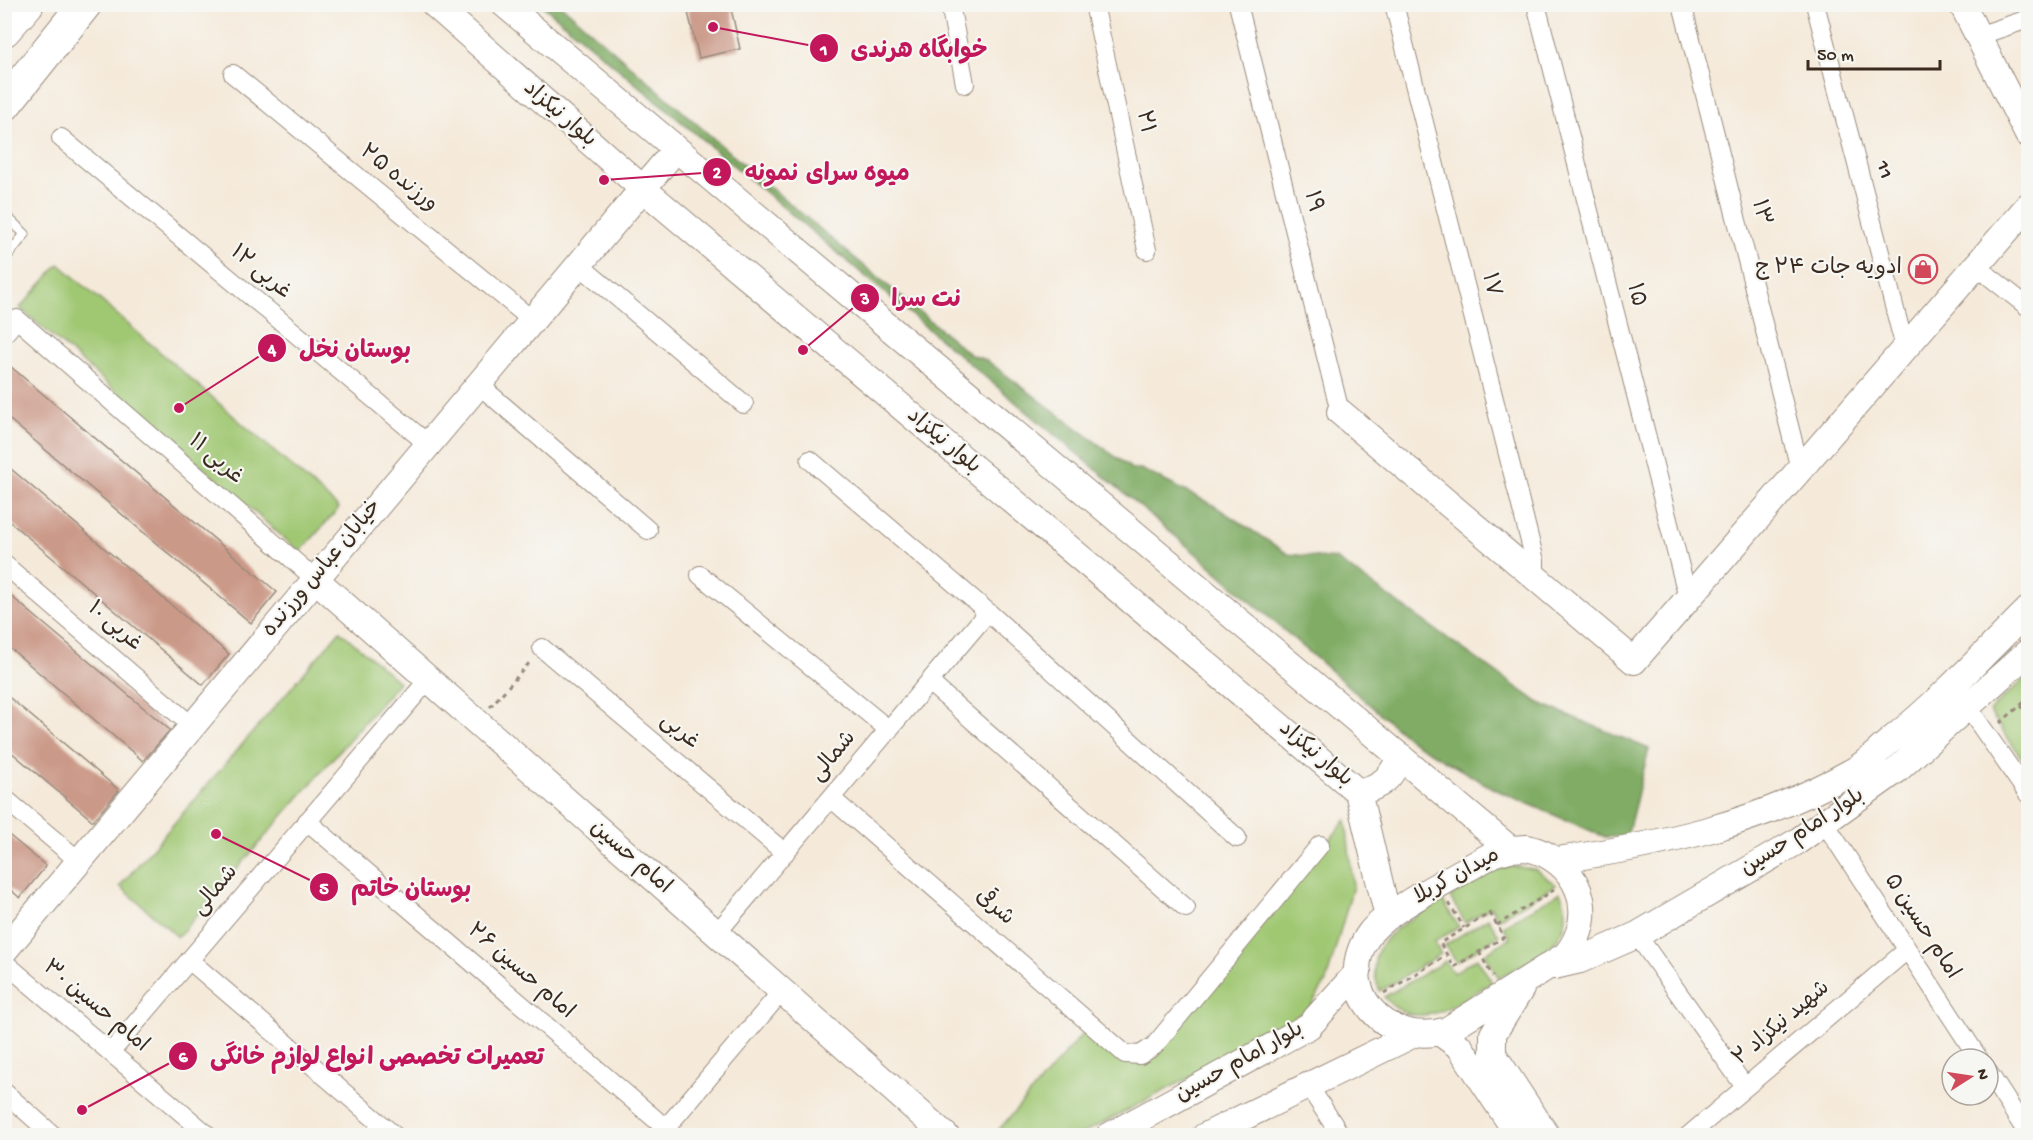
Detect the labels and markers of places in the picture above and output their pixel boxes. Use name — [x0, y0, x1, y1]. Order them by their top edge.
callout: خوابگاه هرندی — [809, 27, 1000, 69]
callout: میوه سرای نمونه — [702, 151, 922, 193]
shop icon: ادویه جات ۲۴ ج — [1907, 253, 1939, 285]
place label: ادویه جات ۲۴ ج — [1755, 256, 1902, 282]
callout: نت سرا — [850, 277, 973, 319]
callout: بوستان نخل — [257, 327, 423, 369]
callout: بوستان خاتم — [309, 866, 483, 908]
callout: تعمیرات تخصصی انواع لوازم خانگی — [168, 1035, 556, 1077]

